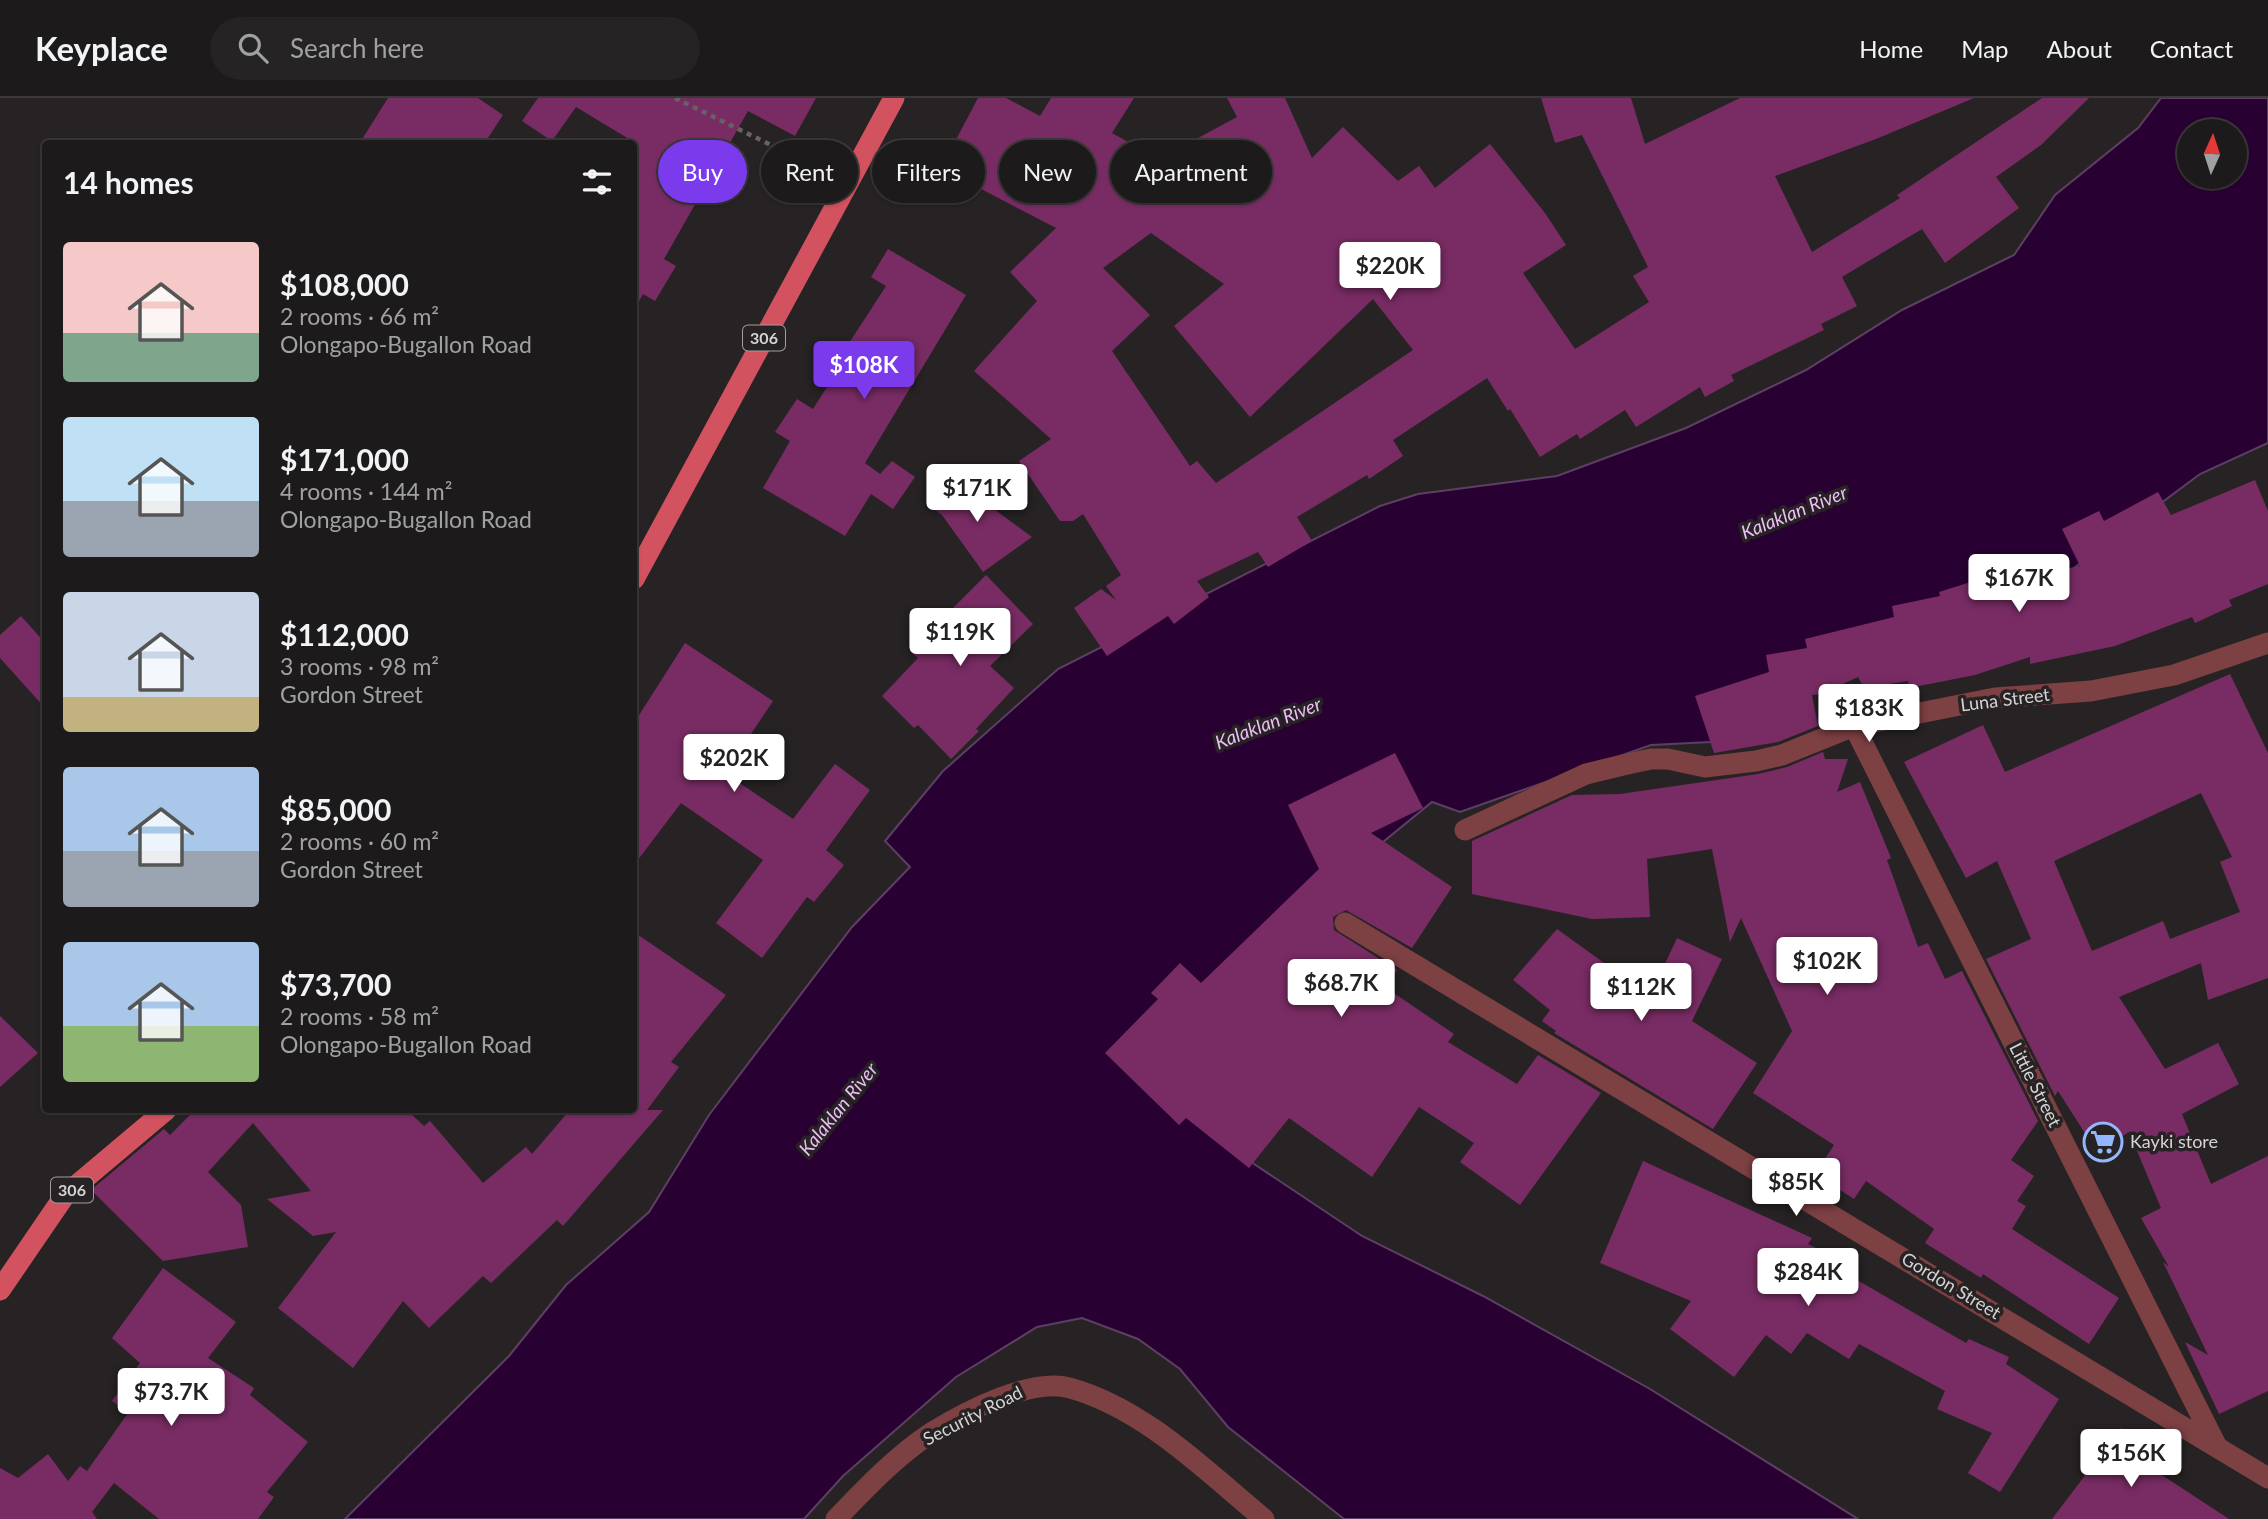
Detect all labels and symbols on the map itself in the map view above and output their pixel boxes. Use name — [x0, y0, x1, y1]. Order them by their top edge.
north arrow — [2177, 119, 2247, 189]
pin: $220K — [1341, 242, 1439, 302]
road number: 306 — [743, 326, 785, 350]
pin: $108K — [815, 342, 913, 401]
pin: $171K — [928, 464, 1026, 524]
water label: Kalaklan River — [1737, 480, 1851, 543]
pin: $167K — [1970, 554, 2068, 614]
pin: $119K — [911, 608, 1009, 668]
street label: Luna Street — [1959, 683, 2051, 715]
pin: $183K — [1820, 684, 1918, 744]
water label: Kalaklan River — [1211, 692, 1325, 753]
pin: $202K — [685, 734, 783, 794]
pin: $102K — [1778, 937, 1876, 997]
pin: $68.7K — [1284, 960, 1398, 1019]
pin: $112K — [1592, 964, 1690, 1023]
street label: Little Street — [2005, 1039, 2067, 1131]
water label: Kalaklan River — [793, 1057, 882, 1160]
supermarket icon: Kayki store — [2082, 1121, 2124, 1163]
place label: Kayki store — [2130, 1130, 2218, 1152]
pin: $85K — [1755, 1158, 1837, 1218]
road number: 306 — [51, 1178, 93, 1202]
street label: Gordon Street — [1898, 1247, 2006, 1324]
pin: $284K — [1759, 1248, 1857, 1308]
pin: $73.7K — [114, 1368, 228, 1428]
street label: Security Road — [919, 1381, 1026, 1450]
pin: $156K — [2082, 1430, 2180, 1489]

